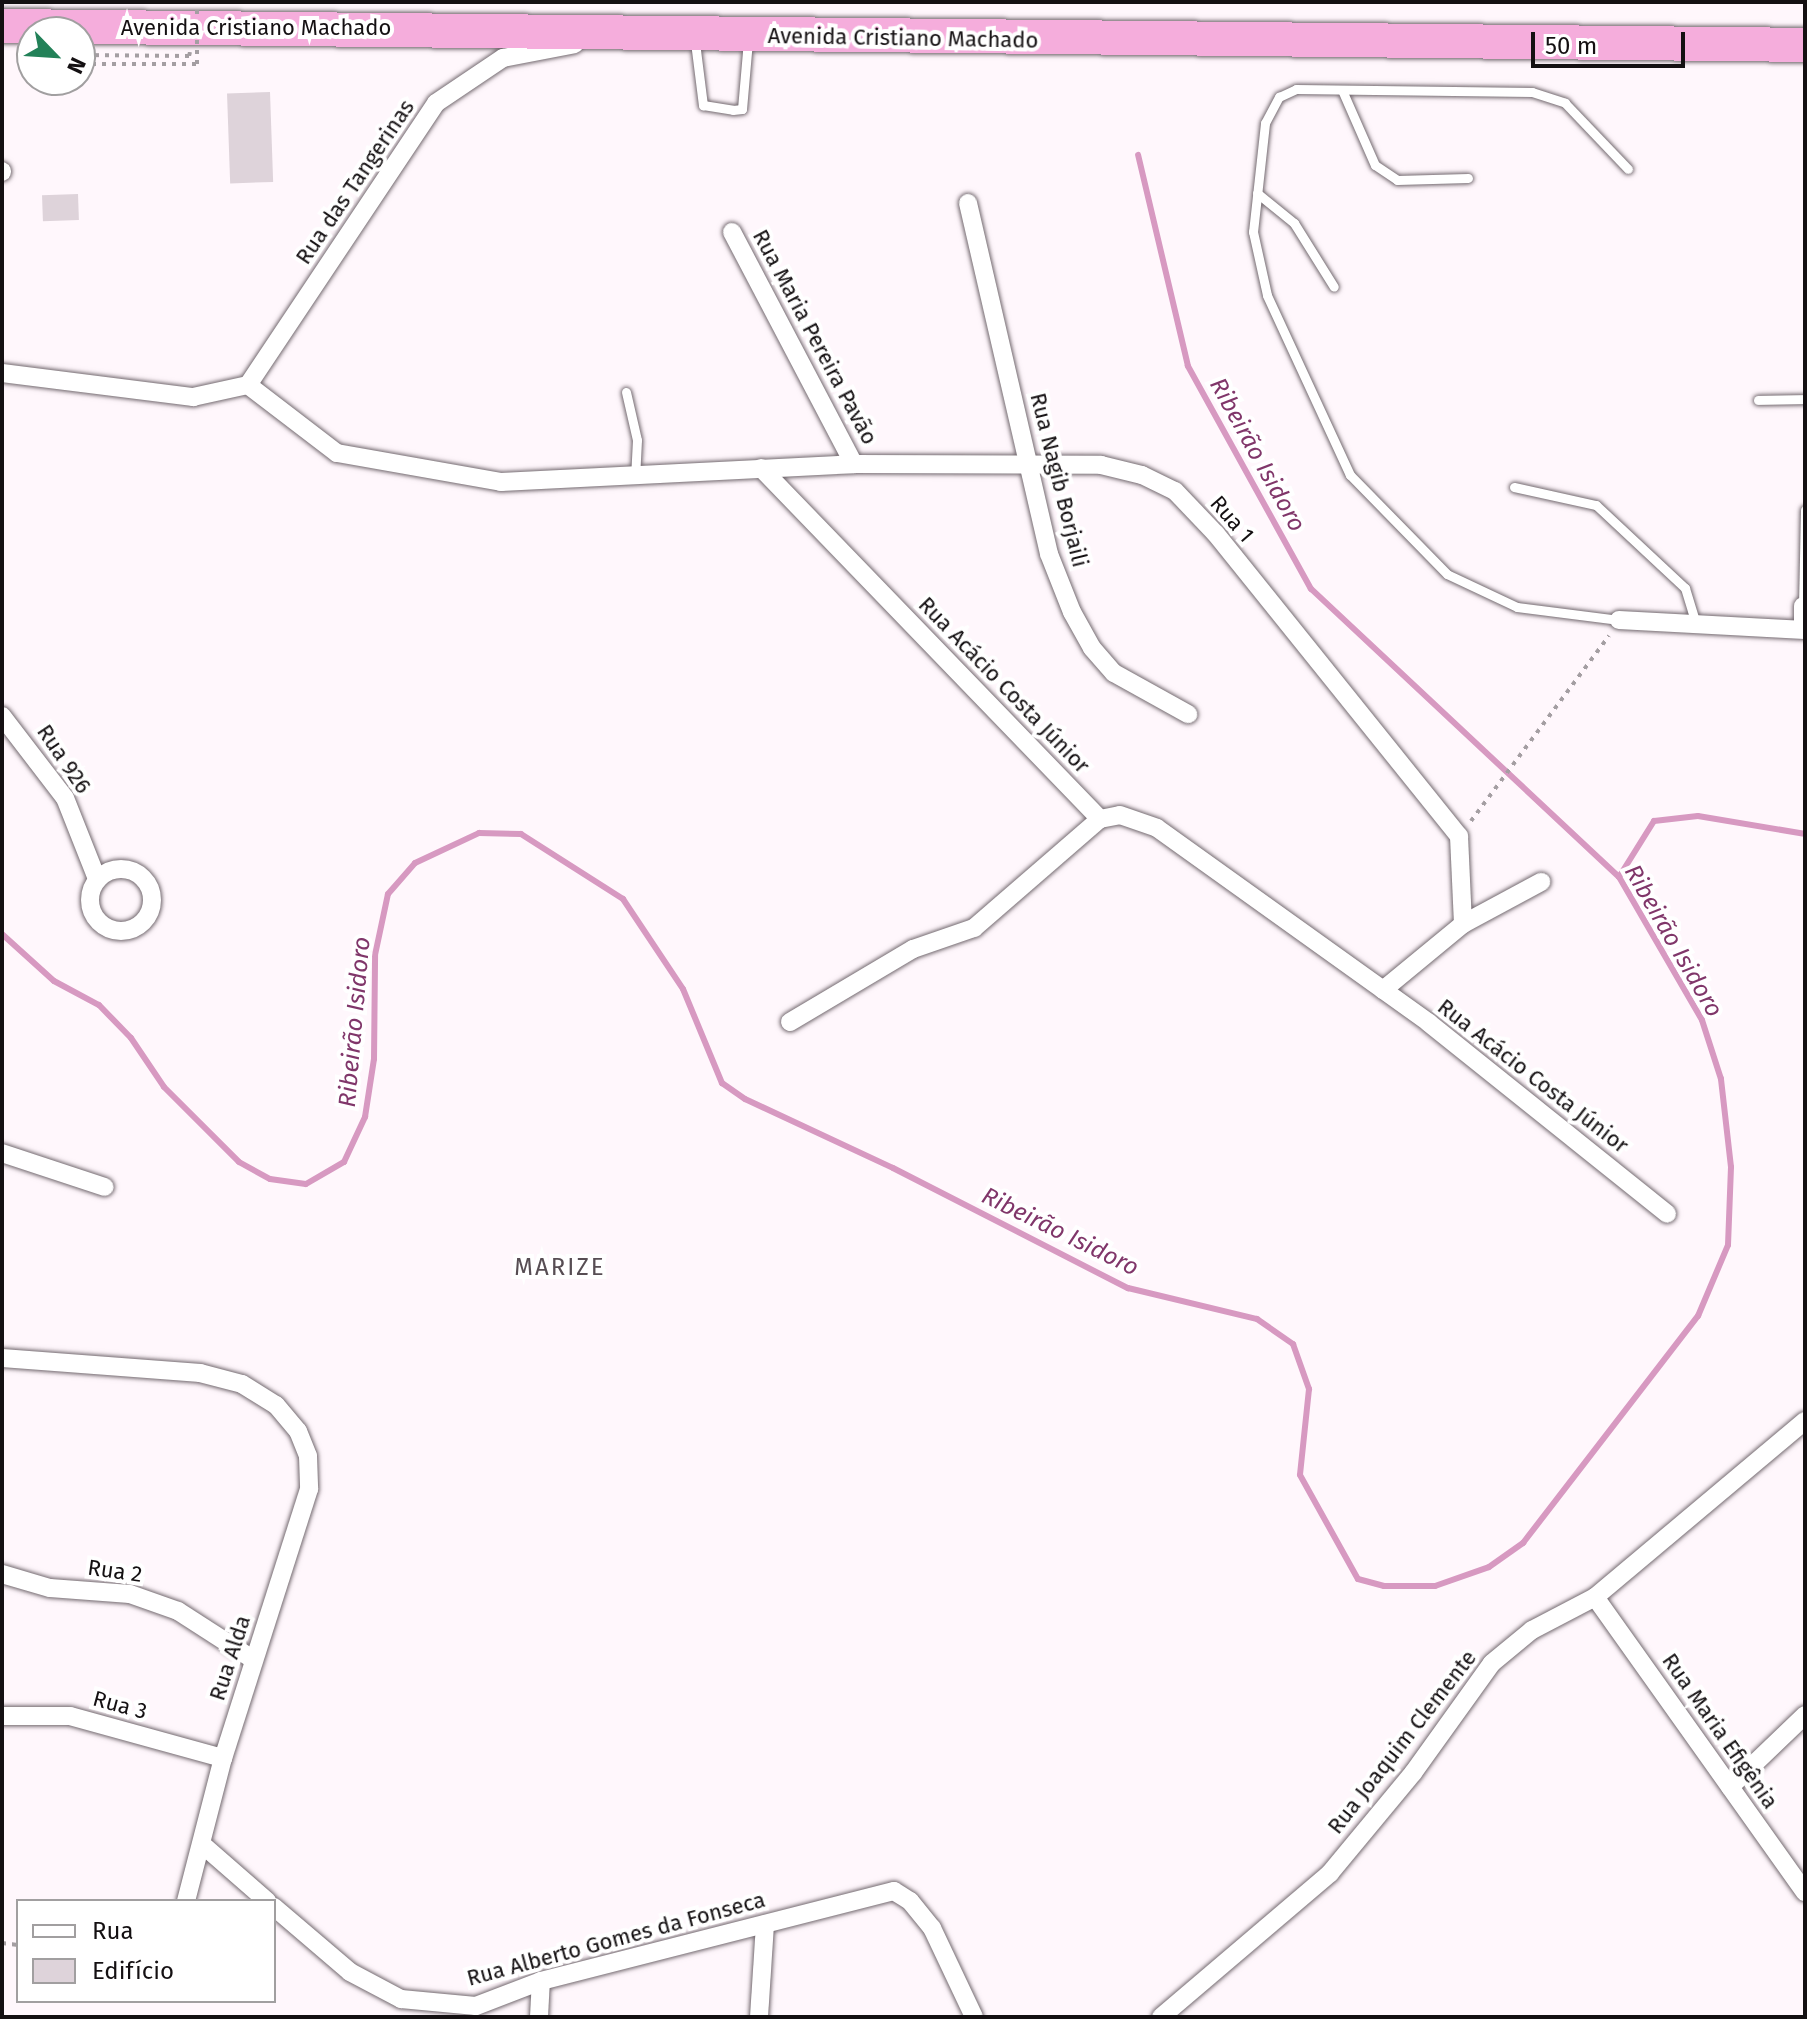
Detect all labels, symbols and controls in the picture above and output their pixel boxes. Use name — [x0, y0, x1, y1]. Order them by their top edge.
street label: Avenida Cristiano Machado — [121, 15, 391, 41]
north arrow — [16, 16, 96, 96]
scale bar — [1535, 16, 1689, 66]
street label: Avenida Cristiano Machado — [768, 22, 1038, 54]
text: 50 m — [1545, 32, 1597, 60]
text: N — [61, 53, 92, 78]
street label: Rua das Tangerinas — [290, 95, 420, 269]
street label: Rua Maria Pereira Pavão — [747, 225, 883, 449]
water label: Ribeirão Isidoro — [1203, 373, 1311, 537]
street label: Rua Nagib Borjaili — [1025, 390, 1093, 570]
street label: Rua 1 — [1205, 490, 1259, 548]
street label: Rua Acácio Costa Júnior — [913, 591, 1095, 779]
street label: Rua 926 — [31, 719, 97, 799]
water label: Ribeirão Isidoro — [1618, 860, 1728, 1022]
water label: Ribeirão Isidoro — [333, 935, 377, 1109]
street label: Rua Acácio Costa Júnior — [1432, 993, 1634, 1159]
water label: Ribeirão Isidoro — [977, 1182, 1143, 1282]
district label: MARIZE — [514, 1254, 606, 1282]
street label: Rua 2 — [86, 1554, 144, 1588]
street label: Rua Alda — [204, 1612, 256, 1704]
street label: Rua Joaquim Clemente — [1322, 1645, 1482, 1839]
street label: Rua Maria Efigênia — [1657, 1648, 1783, 1814]
street label: Rua 3 — [90, 1685, 150, 1725]
street label: Rua Alberto Gomes da Fonseca — [464, 1886, 768, 1992]
legend — [16, 1899, 276, 2003]
text: Rua — [92, 1917, 134, 1945]
text: Edifício — [92, 1957, 174, 1985]

